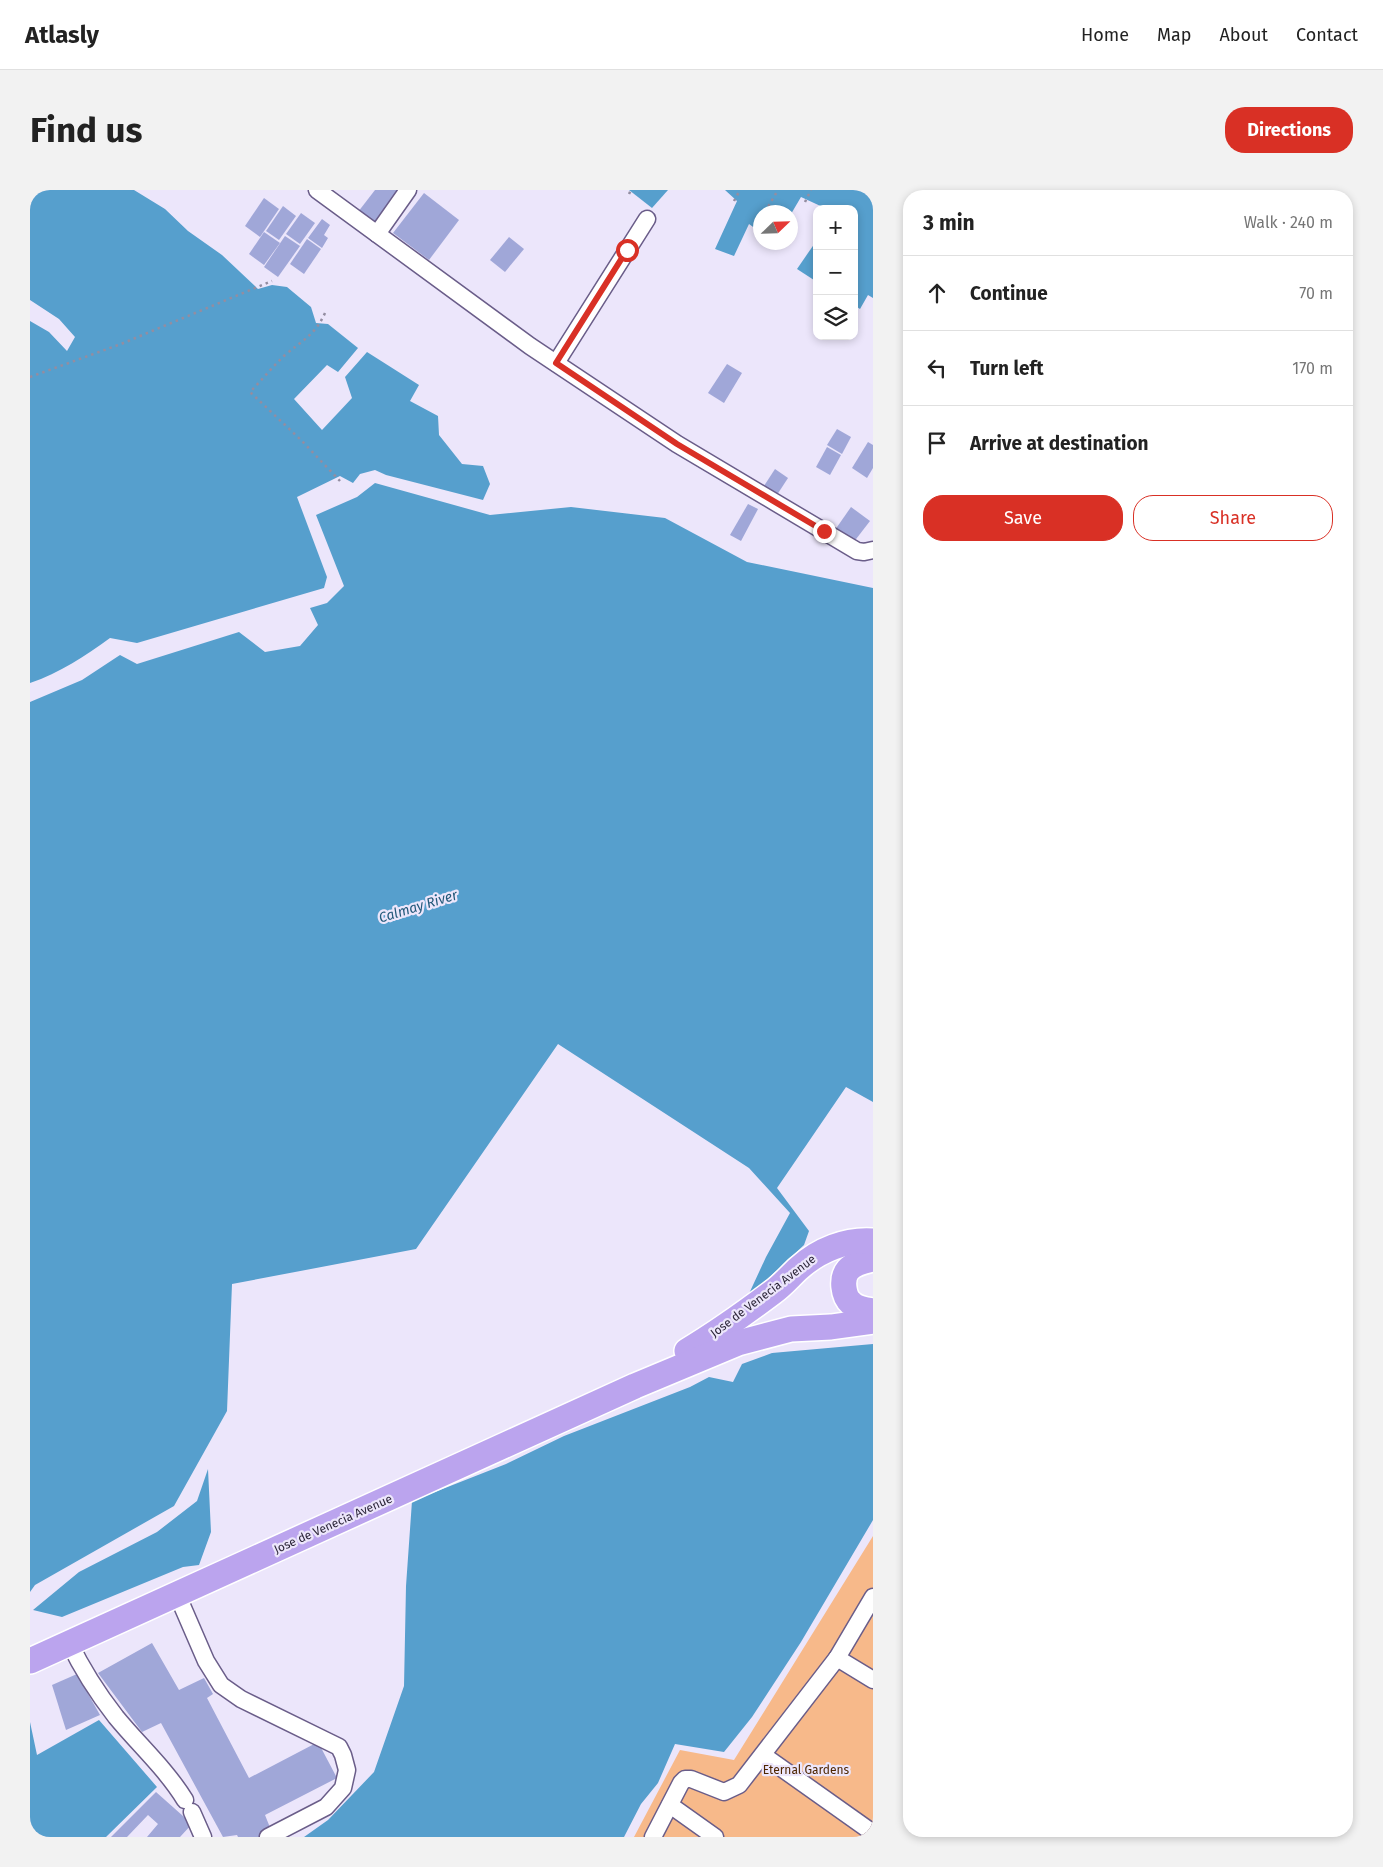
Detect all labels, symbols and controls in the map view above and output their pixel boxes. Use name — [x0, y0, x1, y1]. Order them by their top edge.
text: Atlasly — [25, 21, 99, 49]
text: Home — [1081, 24, 1129, 46]
text: Map — [1157, 24, 1191, 46]
text: About — [1219, 24, 1268, 46]
text: Contact — [1296, 24, 1358, 46]
button: Directions — [1225, 107, 1353, 153]
text: Find us — [30, 109, 142, 151]
north arrow — [753, 205, 798, 250]
map controls — [813, 205, 858, 340]
button: + — [813, 205, 858, 250]
text: 3 min — [923, 210, 975, 236]
text: Walk · 240 m — [1244, 213, 1333, 232]
route start — [616, 239, 639, 262]
button: − — [813, 250, 858, 295]
icon: ahead — [923, 279, 951, 307]
text: Continue — [970, 282, 1048, 305]
text: 70 m — [1299, 284, 1333, 303]
button: layers — [813, 295, 858, 340]
icon: left — [923, 354, 951, 382]
text: Turn left — [970, 357, 1044, 380]
text: 170 m — [1292, 359, 1333, 378]
icon: arrive — [923, 429, 951, 457]
text: Arrive at destination — [970, 432, 1149, 455]
button: Save — [923, 495, 1123, 541]
button: Share — [1133, 495, 1333, 541]
route end — [813, 520, 836, 543]
water label: Calmay River — [377, 886, 460, 926]
street label: Jose de Venecia Avenue — [708, 1252, 818, 1340]
street label: Jose de Venecia Avenue — [272, 1492, 394, 1556]
park label: Eternal Gardens — [763, 1763, 850, 1777]

